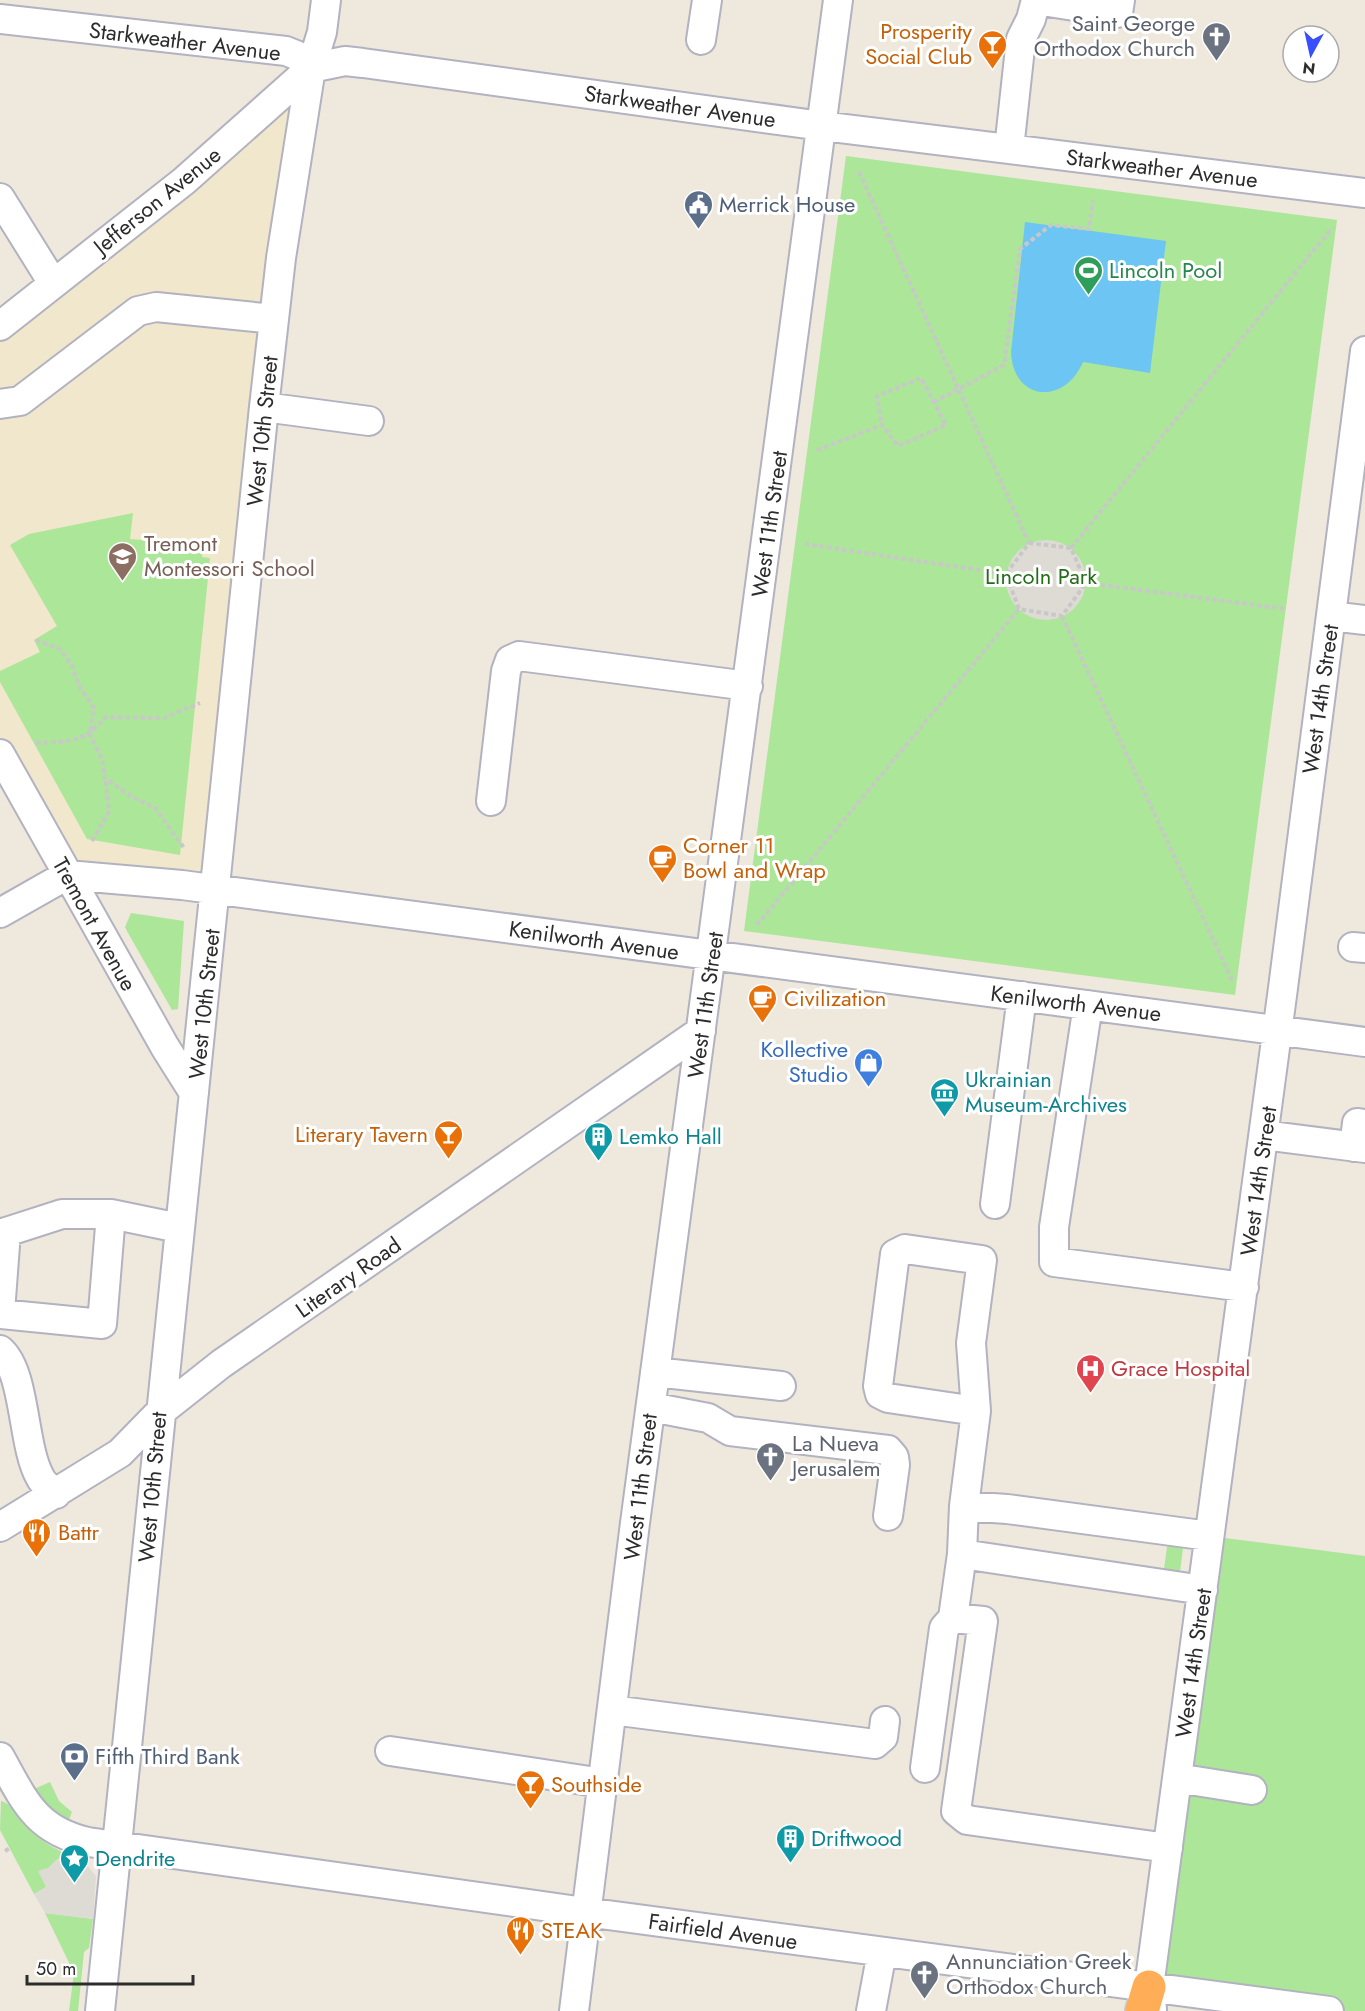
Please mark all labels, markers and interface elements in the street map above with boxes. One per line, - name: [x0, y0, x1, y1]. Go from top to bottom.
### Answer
- place label: Saint George Orthodox Church: [1034, 7, 1195, 64]
- street label: Starkweather Avenue: [87, 13, 283, 69]
- place label: Prosperity Social Club: [865, 15, 972, 72]
- church icon: Saint George Orthodox Church: [1200, 20, 1232, 62]
- north arrow: [1281, 24, 1341, 84]
- bar icon: Prosperity Social Club: [977, 28, 1009, 70]
- text: N: [1301, 56, 1317, 81]
- street label: Starkweather Avenue: [582, 77, 778, 135]
- street label: Jefferson Avenue: [84, 139, 228, 263]
- street label: Starkweather Avenue: [1064, 140, 1260, 196]
- public building icon: Merrick House: [682, 188, 714, 230]
- place label: Merrick House: [719, 188, 855, 220]
- sports icon: Lincoln Pool: [1072, 254, 1104, 296]
- place label: Lincoln Pool: [1109, 254, 1222, 286]
- street label: West 10th Street: [238, 353, 286, 508]
- street label: West 11th Street: [743, 448, 795, 599]
- place label: Tremont Montessori School: [144, 527, 315, 584]
- school or university icon: Tremont Montessori School: [107, 540, 139, 582]
- park label: Lincoln Park: [985, 560, 1097, 592]
- street label: West 14th Street: [1294, 621, 1346, 776]
- place label: Corner 11 Bowl and Wrap: [683, 829, 826, 886]
- cafe icon: Corner 11 Bowl and Wrap: [646, 842, 678, 884]
- street label: Tremont Avenue: [45, 851, 145, 997]
- street label: Kenilworth Avenue: [507, 912, 681, 968]
- street label: West 10th Street: [180, 926, 228, 1081]
- street label: West 11th Street: [679, 929, 731, 1080]
- street label: Kenilworth Avenue: [989, 977, 1163, 1029]
- cafe icon: Civilization: [747, 982, 779, 1024]
- place label: Civilization: [784, 982, 886, 1014]
- place label: Kollective Studio: [761, 1033, 848, 1090]
- shop icon: Kollective Studio: [853, 1046, 885, 1088]
- place label: Ukrainian Museum-Archives: [965, 1063, 1127, 1120]
- museum icon: Ukrainian Museum-Archives: [928, 1076, 960, 1118]
- street label: West 14th Street: [1232, 1103, 1284, 1258]
- place label: Literary Tavern: [295, 1118, 428, 1150]
- bar icon: Literary Tavern: [433, 1118, 465, 1160]
- building icon: Lemko Hall: [582, 1120, 614, 1162]
- place label: Lemko Hall: [619, 1120, 722, 1152]
- street label: Literary Road: [289, 1229, 407, 1325]
- hospital icon: Grace Hospital: [1074, 1352, 1106, 1394]
- place label: Grace Hospital: [1111, 1352, 1250, 1384]
- street label: West 10th Street: [129, 1410, 175, 1564]
- street label: West 11th Street: [615, 1411, 665, 1562]
- place label: La Nueva Jerusalem: [789, 1427, 881, 1484]
- church icon: La Nueva Jerusalem: [755, 1440, 787, 1482]
- restaurant icon: Battr: [21, 1516, 53, 1558]
- place label: Battr: [58, 1516, 99, 1548]
- street label: West 14th Street: [1167, 1585, 1219, 1740]
- bank icon: Fifth Third Bank: [58, 1740, 90, 1782]
- place label: Fifth Third Bank: [95, 1740, 240, 1772]
- bar icon: Southside: [514, 1768, 546, 1810]
- place label: Southside: [551, 1768, 642, 1800]
- building icon: Driftwood: [774, 1822, 806, 1864]
- place label: Driftwood: [811, 1822, 902, 1854]
- place icon: Dendrite: [58, 1842, 90, 1884]
- place label: Dendrite: [95, 1842, 175, 1874]
- street label: Fairfield Avenue: [646, 1905, 800, 1957]
- restaurant icon: STEAK: [504, 1914, 536, 1956]
- place label: STEAK: [541, 1914, 603, 1946]
- place label: Annunciation Greek Orthodox Church: [946, 1945, 1132, 2002]
- scale bar: [27, 1948, 194, 1986]
- text: 50 m: [36, 1956, 76, 1982]
- church icon: Annunciation Greek Orthodox Church: [909, 1958, 941, 2000]

